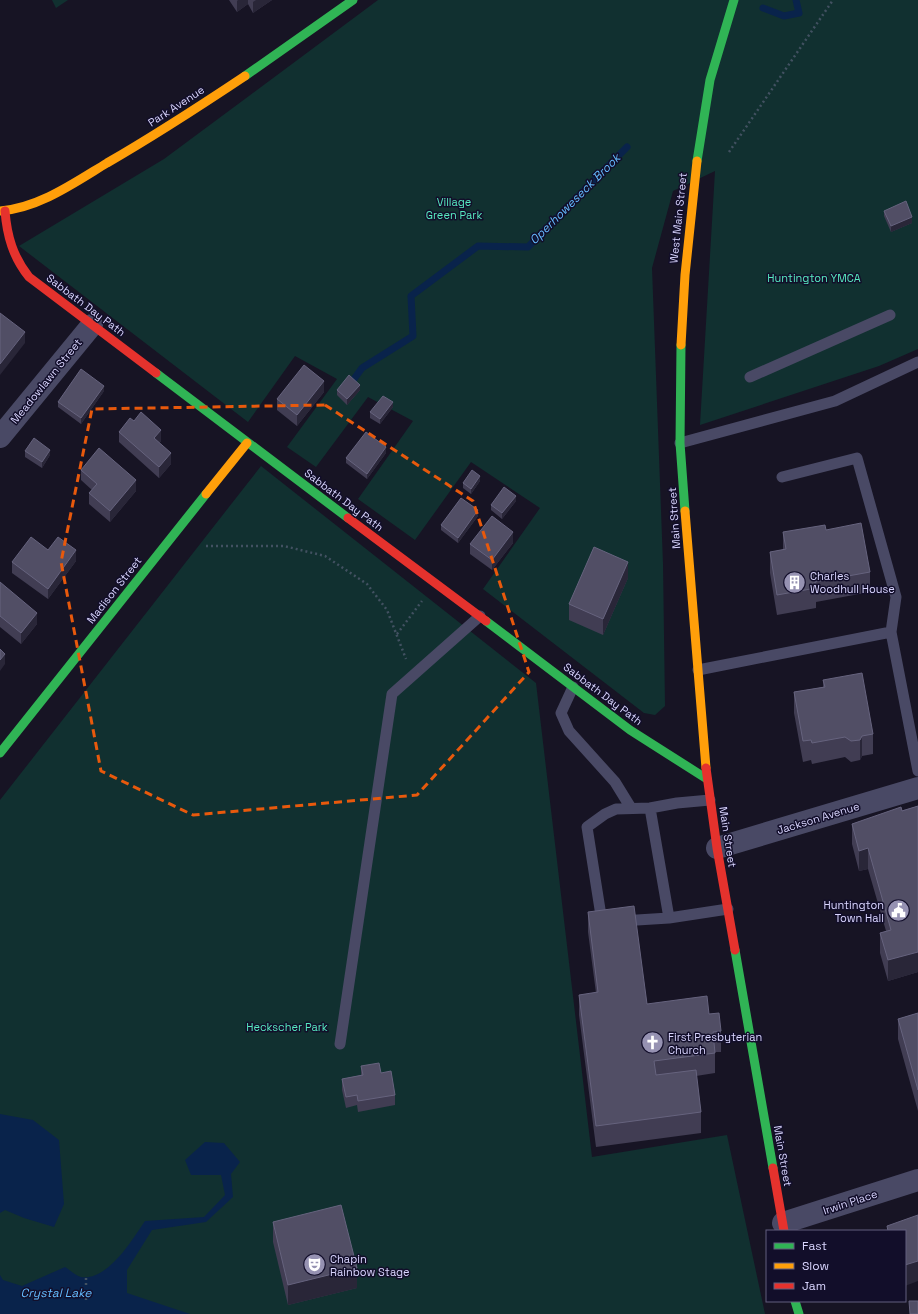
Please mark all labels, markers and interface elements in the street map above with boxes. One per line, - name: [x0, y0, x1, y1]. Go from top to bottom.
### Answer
- street label: Park Avenue: [145, 83, 207, 129]
- water label: Operhoweseck Brook: [526, 149, 625, 248]
- street label: West Main Street: [666, 172, 690, 264]
- park label: Village Green Park: [426, 195, 482, 222]
- street label: Sabbath Day Path: [44, 271, 128, 339]
- park label: Huntington YMCA: [767, 271, 861, 285]
- street label: Meadowlawn Street: [7, 336, 85, 426]
- street label: Sabbath Day Path: [302, 466, 386, 534]
- street label: Main Street: [665, 487, 683, 549]
- street label: Madison Street: [83, 554, 145, 626]
- building icon: Charles Woodhull House: [782, 569, 808, 595]
- place label: Charles Woodhull House: [810, 569, 895, 596]
- street label: Sabbath Day Path: [561, 660, 645, 728]
- street label: Jackson Avenue: [775, 799, 861, 837]
- street label: Main Street: [716, 805, 740, 869]
- place label: Huntington Town Hall: [824, 898, 884, 925]
- public building icon: Huntington Town Hall: [886, 898, 912, 924]
- park label: Heckscher Park: [246, 1020, 328, 1034]
- church icon: First Presbyterian Church: [639, 1030, 665, 1056]
- place label: First Presbyterian Church: [668, 1030, 762, 1057]
- street label: Main Street: [771, 1124, 795, 1188]
- street label: Irwin Place: [821, 1187, 879, 1217]
- legend: [766, 1230, 906, 1302]
- text: Fast: [802, 1238, 827, 1254]
- theatre icon: Chapin Rainbow Stage: [302, 1252, 328, 1278]
- place label: Chapin Rainbow Stage: [330, 1252, 410, 1279]
- text: Slow: [802, 1258, 829, 1274]
- text: Jam: [802, 1278, 826, 1294]
- water label: Crystal Lake: [21, 1285, 92, 1301]

